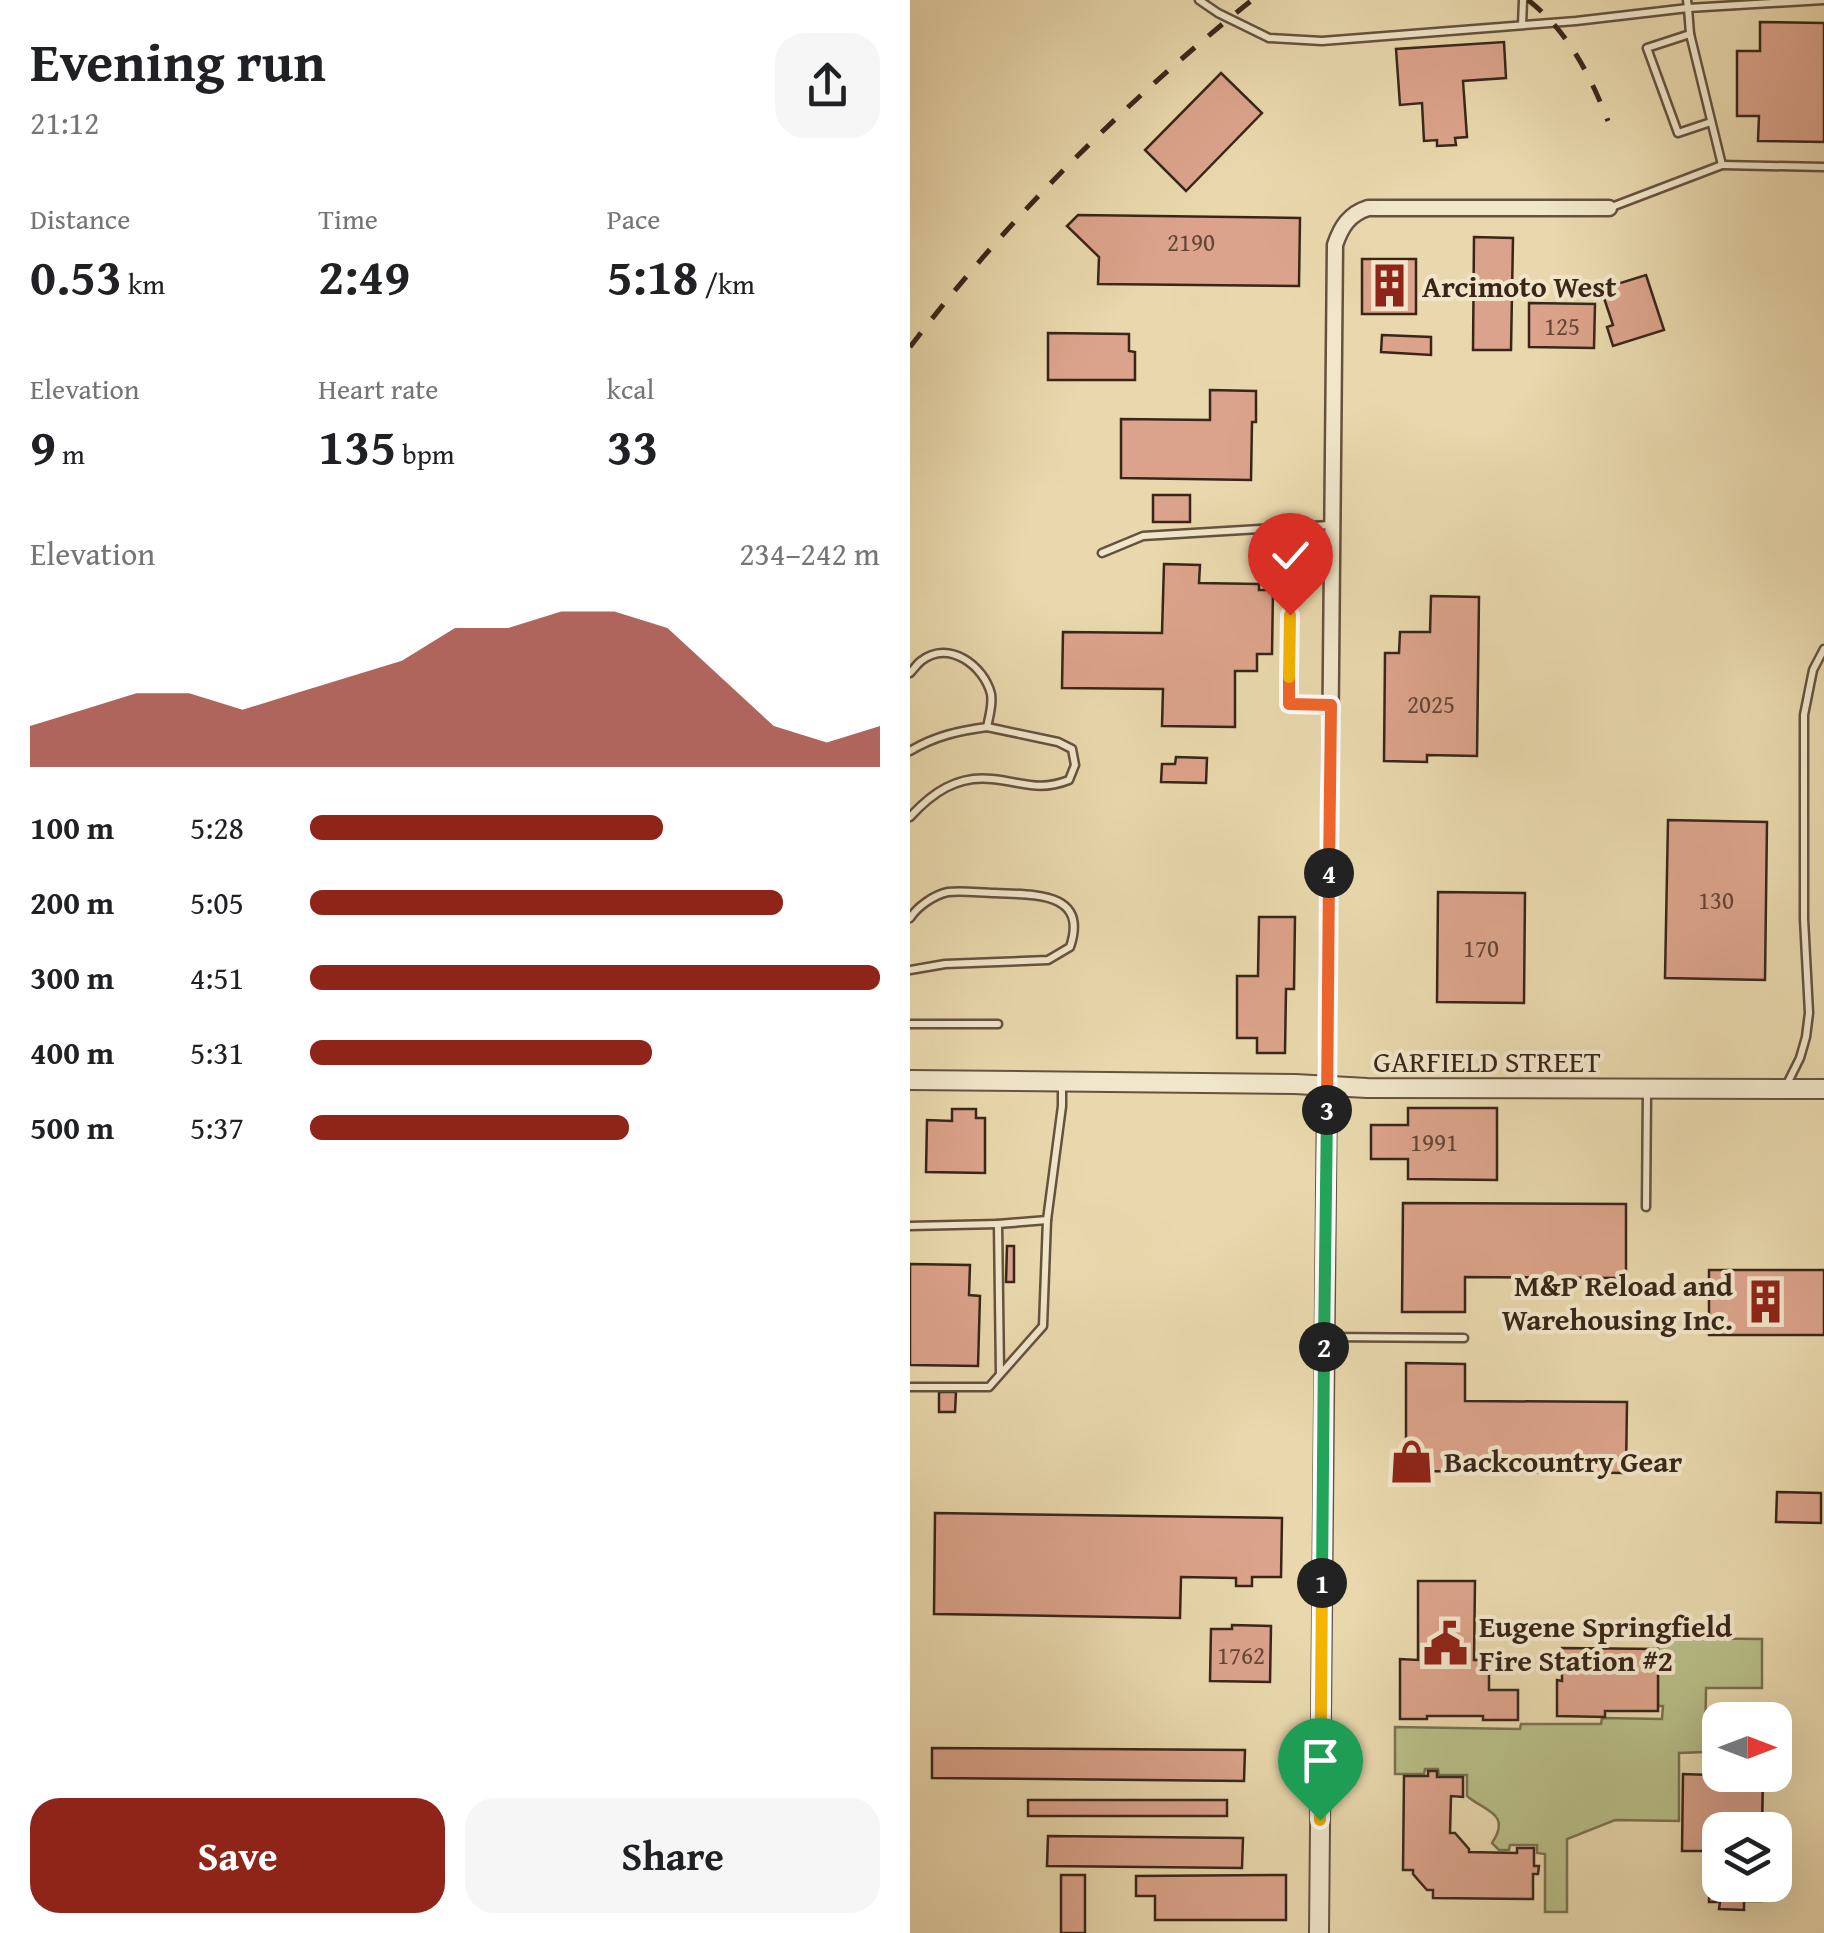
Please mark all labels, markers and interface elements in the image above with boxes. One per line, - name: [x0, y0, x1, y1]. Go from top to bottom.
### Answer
- text: Evening run: [30, 21, 326, 101]
- button: share: [775, 33, 880, 138]
- text: 21:12: [30, 99, 99, 146]
- text: Distance: [30, 198, 130, 239]
- text: Time: [318, 198, 378, 239]
- text: Pace: [607, 198, 661, 239]
- house number: 2190: [1167, 224, 1215, 260]
- text: 0.53: [30, 239, 122, 312]
- text: 2:49: [318, 239, 410, 312]
- text: 5:18: [607, 239, 699, 312]
- building icon: Arcimoto West: [1365, 262, 1413, 310]
- text: km: [122, 263, 165, 304]
- text: /km: [699, 263, 755, 304]
- place label: Arcimoto West: [1422, 264, 1617, 308]
- house number: 125: [1544, 308, 1580, 344]
- text: Elevation: [30, 368, 140, 409]
- text: Heart rate: [318, 368, 438, 409]
- text: kcal: [607, 368, 654, 409]
- text: 9: [30, 409, 56, 482]
- text: 135: [318, 409, 396, 482]
- text: 33: [607, 409, 658, 482]
- text: m: [56, 433, 85, 474]
- text: bpm: [396, 433, 455, 474]
- pin: [1248, 513, 1333, 616]
- icon: check: [1263, 528, 1318, 583]
- text: Elevation: [30, 530, 155, 577]
- text: 234–242 m: [739, 530, 880, 577]
- house number: 2025: [1407, 686, 1455, 722]
- text: 100 m: [30, 804, 114, 851]
- text: 5:28: [190, 804, 244, 851]
- pin: 4: [1304, 848, 1354, 898]
- text: 4: [1322, 852, 1336, 893]
- text: 200 m: [30, 879, 114, 926]
- text: 5:05: [190, 879, 244, 926]
- house number: 130: [1698, 882, 1734, 918]
- house number: 170: [1463, 930, 1499, 966]
- text: 300 m: [30, 954, 114, 1001]
- text: 4:51: [190, 954, 244, 1001]
- text: 400 m: [30, 1029, 114, 1076]
- text: 5:31: [190, 1029, 244, 1076]
- street label: GARFIELD STREET: [1373, 1039, 1601, 1083]
- pin: 3: [1302, 1085, 1352, 1135]
- text: 3: [1320, 1089, 1334, 1130]
- text: 500 m: [30, 1104, 114, 1151]
- text: 5:37: [190, 1104, 244, 1151]
- house number: 1991: [1410, 1124, 1458, 1160]
- place label: M&P Reload and Warehousing Inc.: [1502, 1263, 1734, 1341]
- building icon: M&P Reload and Warehousing Inc.: [1742, 1278, 1790, 1326]
- pin: 2: [1299, 1322, 1349, 1372]
- text: 2: [1317, 1326, 1331, 1367]
- shop icon: Backcountry Gear: [1387, 1437, 1435, 1485]
- place label: Backcountry Gear: [1444, 1439, 1683, 1483]
- pin: 1: [1297, 1558, 1347, 1608]
- text: 1: [1315, 1562, 1329, 1603]
- place label: Eugene Springfield Fire Station #2: [1479, 1604, 1733, 1682]
- public building icon: Eugene Springfield Fire Station #2: [1422, 1619, 1470, 1667]
- house number: 1762: [1217, 1637, 1265, 1673]
- north arrow: [1702, 1702, 1792, 1792]
- map controls: [1702, 1702, 1792, 1902]
- pin: [1278, 1718, 1363, 1821]
- icon: arrive: [1293, 1733, 1348, 1788]
- button: Save: [30, 1798, 445, 1913]
- button: Share: [465, 1798, 880, 1913]
- button: layers: [1702, 1812, 1792, 1902]

